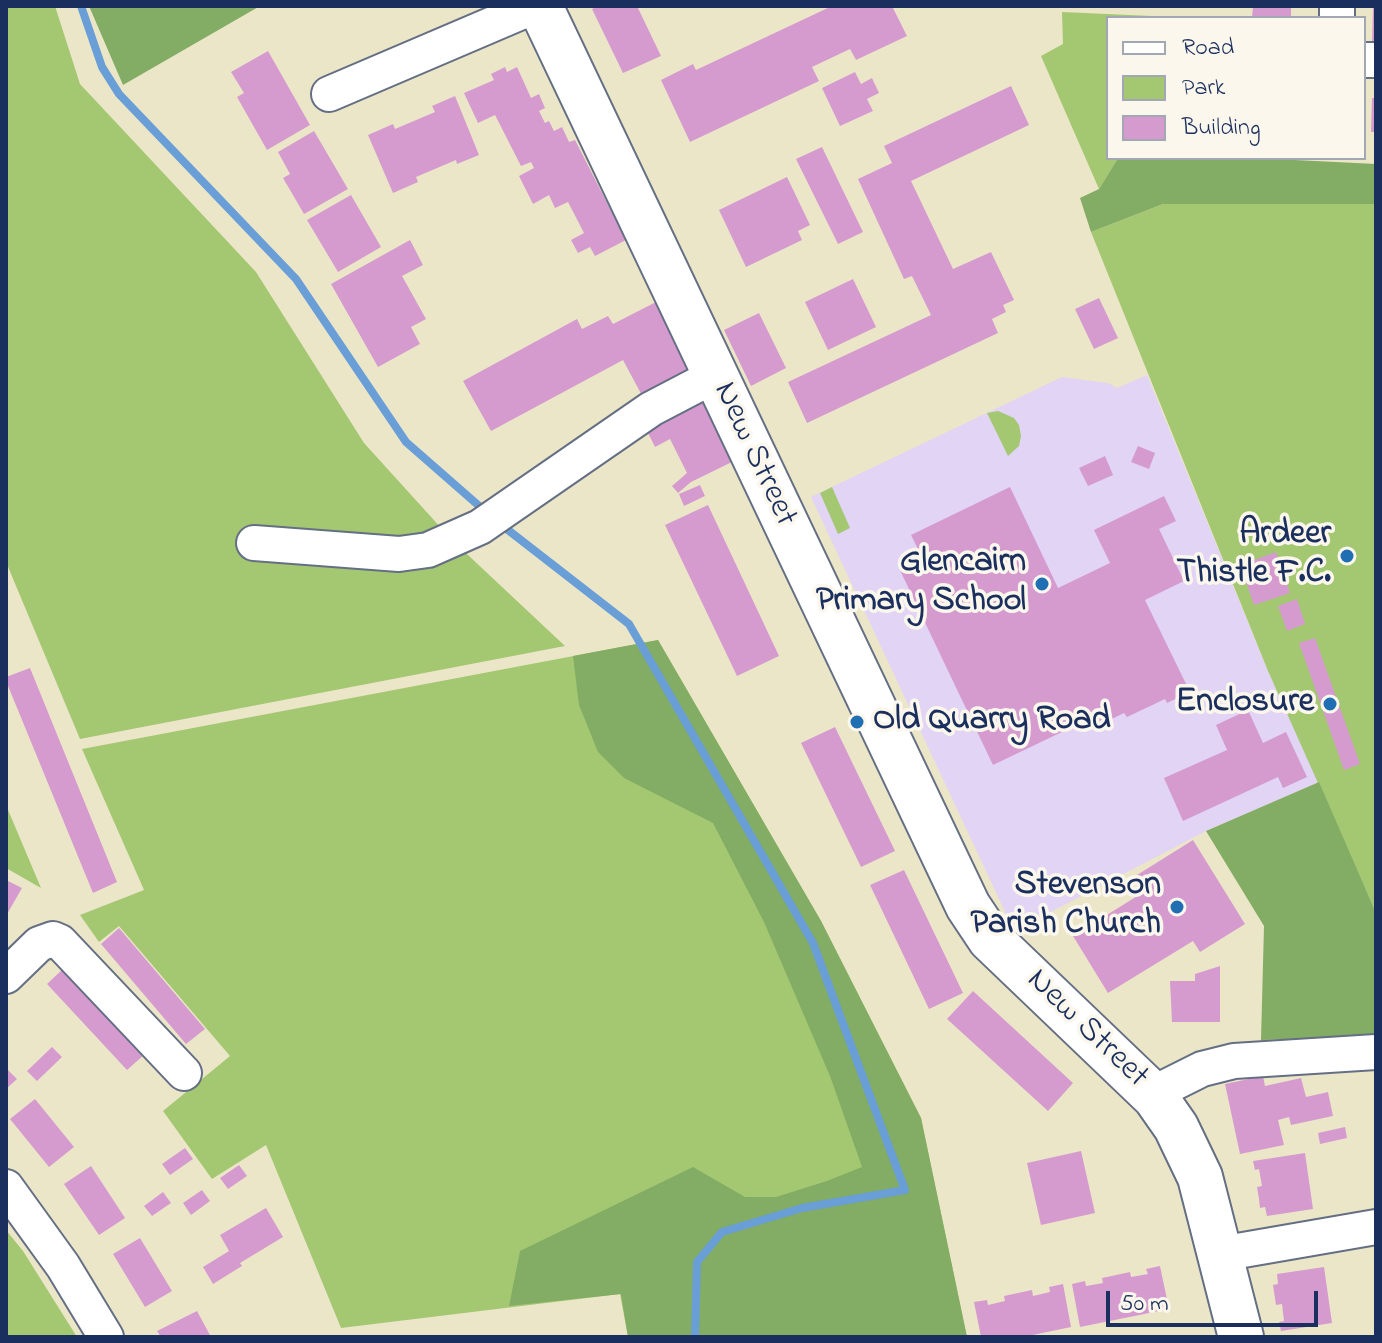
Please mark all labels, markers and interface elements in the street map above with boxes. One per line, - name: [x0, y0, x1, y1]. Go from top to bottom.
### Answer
- legend: [1106, 16, 1366, 160]
- text: Road: [1182, 31, 1234, 66]
- text: Park: [1182, 71, 1225, 106]
- text: Building: [1182, 111, 1261, 146]
- street label: New Street: [702, 376, 804, 534]
- place label: Ardeer Thistle F.C.: [1177, 516, 1331, 596]
- place label: Glencairn Primary School: [816, 544, 1026, 624]
- marker: Ardeer Thistle F.C.: [1338, 547, 1356, 565]
- marker: Glencairn Primary School: [1033, 575, 1051, 593]
- place label: Enclosure: [1176, 684, 1314, 724]
- marker: Enclosure: [1321, 695, 1339, 713]
- place label: Old Quarry Road: [873, 702, 1111, 742]
- marker: Old Quarry Road: [848, 713, 866, 731]
- place label: Stevenson Parish Church: [970, 867, 1161, 946]
- marker: Stevenson Parish Church: [1168, 898, 1186, 916]
- street label: New Street: [1016, 962, 1156, 1098]
- scale bar: [1110, 1275, 1322, 1325]
- text: 50 m: [1120, 1287, 1169, 1322]

